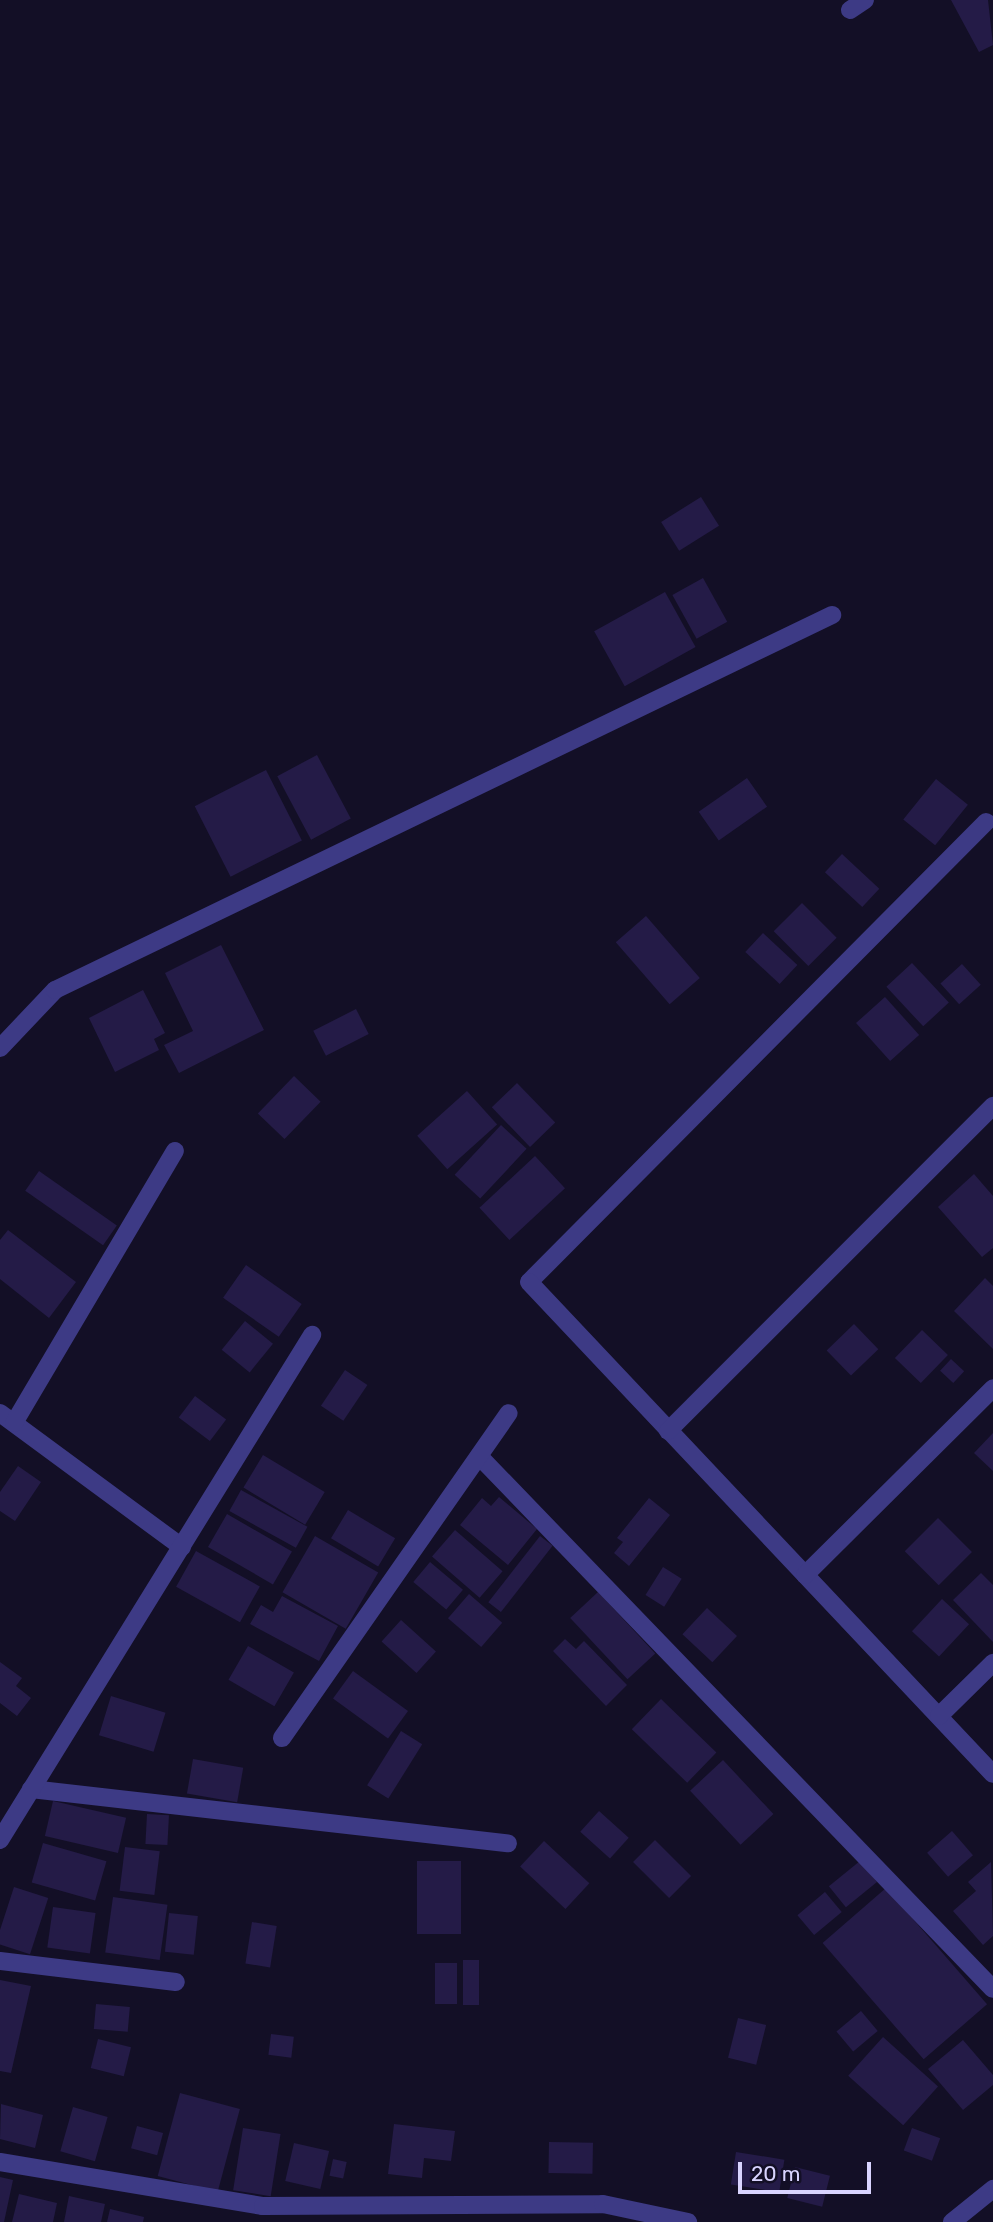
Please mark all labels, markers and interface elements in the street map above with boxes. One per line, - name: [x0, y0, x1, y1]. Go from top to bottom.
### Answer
- scale bar: [741, 2148, 874, 2192]
- text: 20 m: [751, 2161, 800, 2186]

